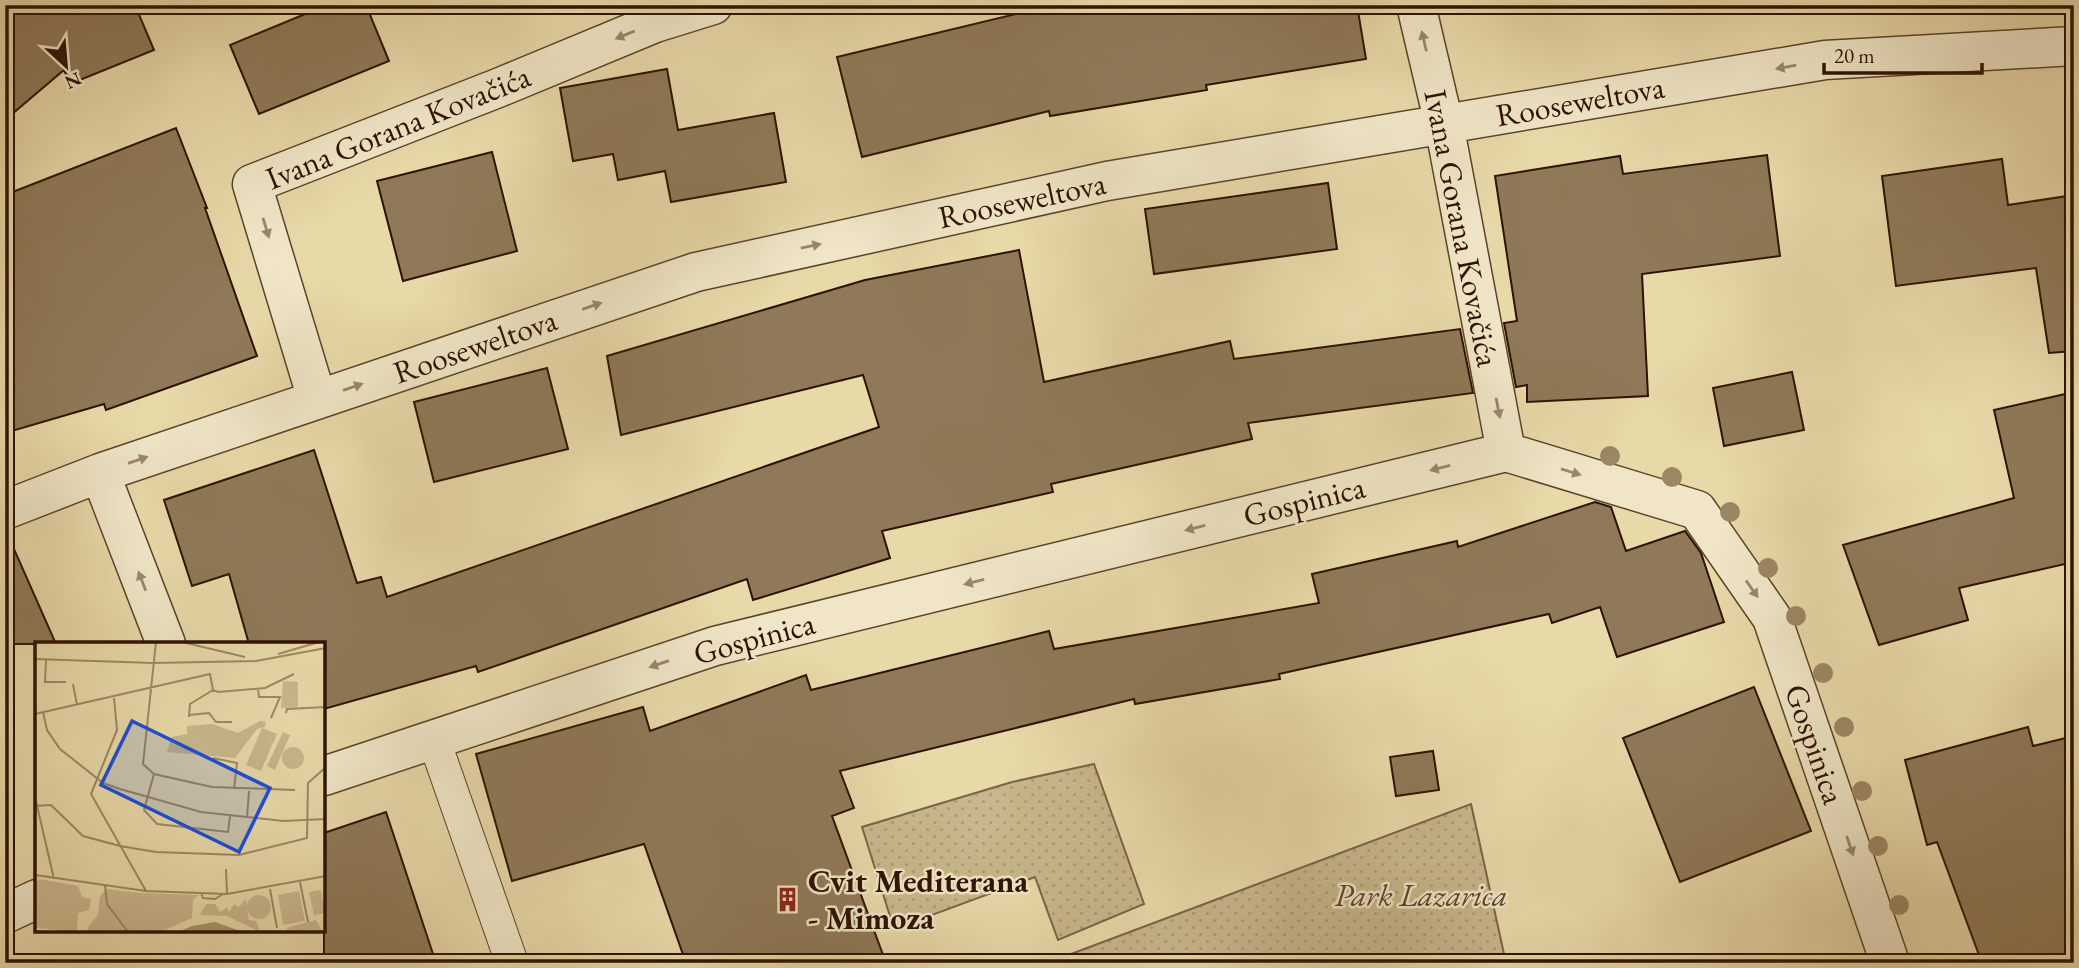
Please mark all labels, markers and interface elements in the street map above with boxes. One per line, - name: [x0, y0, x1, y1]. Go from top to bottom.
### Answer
- one-way arrow: [615, 30, 636, 41]
- one-way arrow: [1418, 30, 1429, 52]
- north arrow: [32, 32, 102, 102]
- scale bar: [1824, 32, 1981, 76]
- text: 20 m: [1834, 42, 1875, 69]
- street label: Ivana Gorana Kovačića: [260, 55, 537, 199]
- one-way arrow: [1775, 62, 1797, 73]
- street label: Rooseweltova: [1492, 65, 1668, 136]
- text: N: [60, 66, 86, 96]
- street label: Ivana Gorana Kovačića: [1415, 86, 1510, 370]
- street label: Rooseweltova: [934, 162, 1110, 238]
- one-way arrow: [261, 218, 271, 239]
- one-way arrow: [800, 241, 822, 252]
- street label: Rooseweltova: [388, 298, 563, 394]
- one-way arrow: [582, 301, 603, 311]
- one-way arrow: [343, 381, 364, 392]
- one-way arrow: [1492, 397, 1503, 419]
- one-way arrow: [127, 454, 148, 465]
- one-way arrow: [1428, 463, 1450, 474]
- street label: Gospinica: [1239, 466, 1369, 536]
- one-way arrow: [1561, 467, 1582, 478]
- one-way arrow: [1184, 523, 1206, 534]
- one-way arrow: [136, 570, 147, 591]
- one-way arrow: [963, 577, 985, 588]
- one-way arrow: [1745, 580, 1759, 598]
- street label: Gospinica: [689, 602, 820, 674]
- inset map: [35, 642, 326, 933]
- one-way arrow: [648, 660, 669, 670]
- street label: Gospinica: [1775, 679, 1855, 810]
- one-way arrow: [1845, 836, 1856, 857]
- place label: Cvit Mediterana - Mimoza: [808, 860, 1029, 939]
- park label: Park Lazarica: [1334, 874, 1508, 916]
- building icon: Cvit Mediterana - Mimoza: [774, 885, 802, 913]

